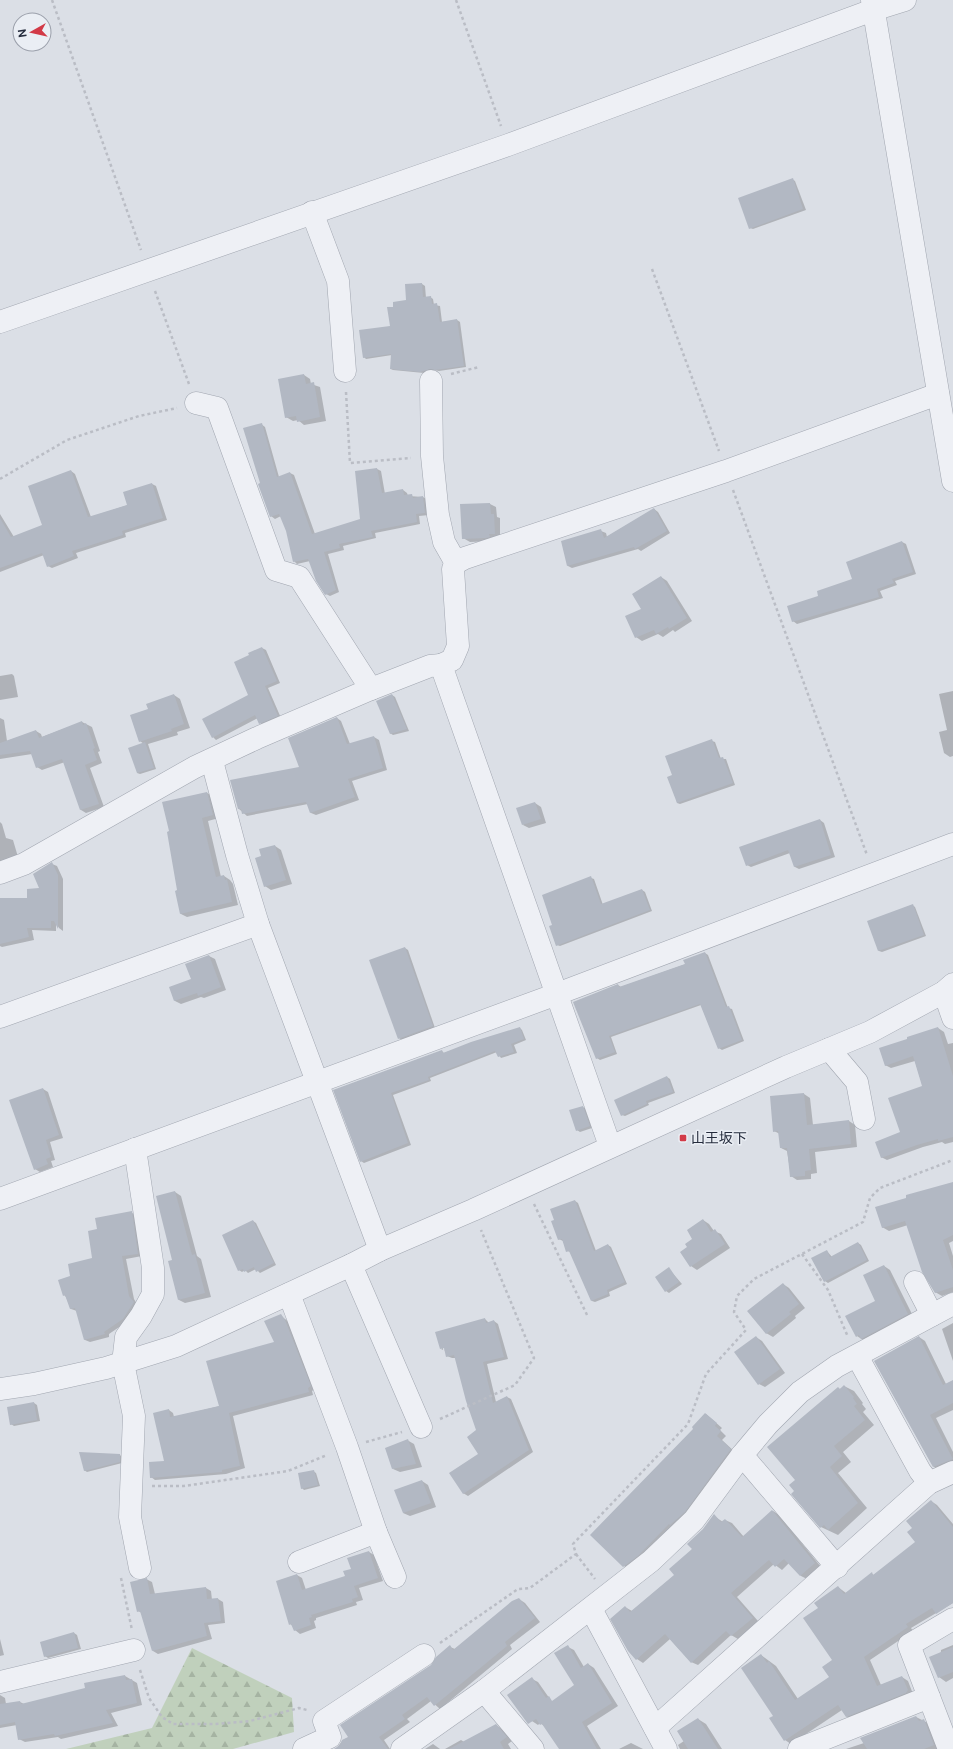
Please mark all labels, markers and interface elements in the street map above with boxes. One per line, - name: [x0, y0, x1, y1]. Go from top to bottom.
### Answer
- north arrow: [12, 12, 52, 52]
- text: N: [16, 28, 29, 38]
- place label: 山王坂下: [691, 1130, 747, 1146]
- marker: 山王坂下: [678, 1133, 688, 1143]

